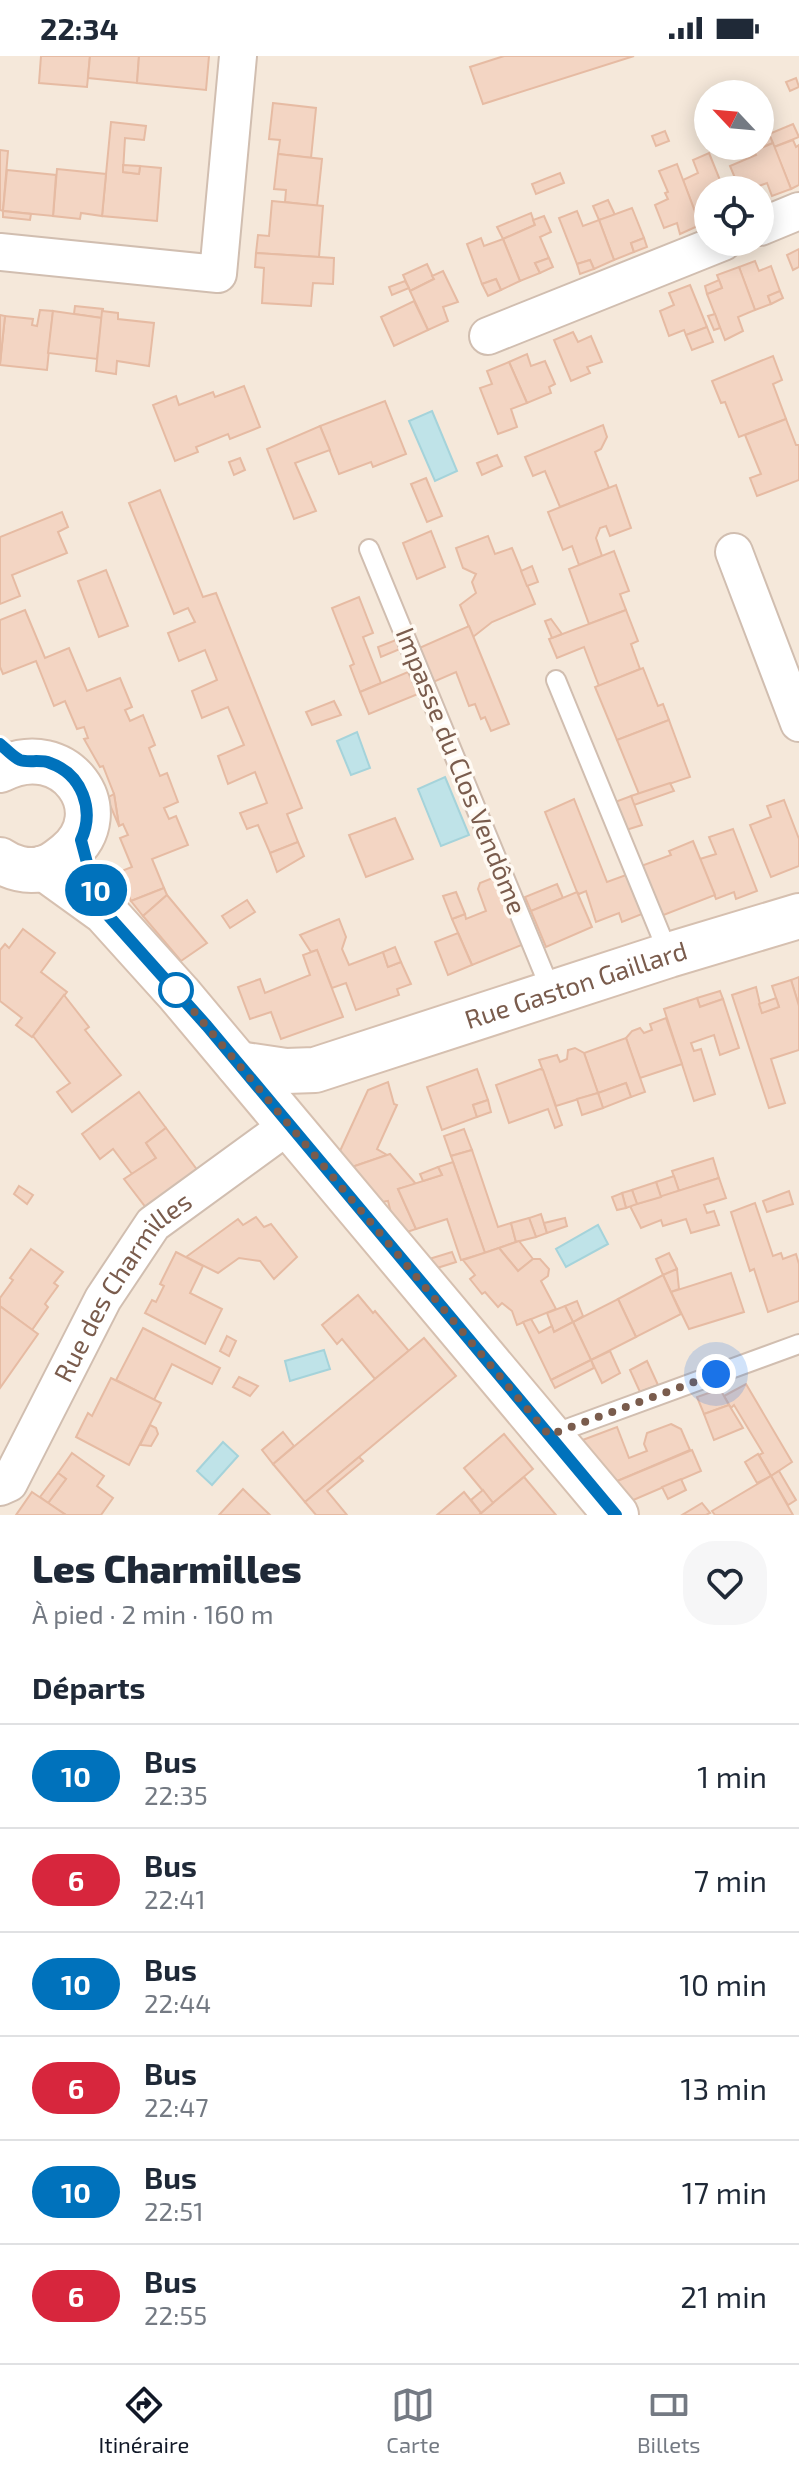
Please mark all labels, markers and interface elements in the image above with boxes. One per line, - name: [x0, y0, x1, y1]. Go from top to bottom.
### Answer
- text: 22:34: [40, 10, 119, 46]
- north arrow: [694, 80, 774, 160]
- map controls: [694, 80, 774, 256]
- button: locate: [694, 176, 774, 256]
- street label: Impasse du Clos Vendôme: [391, 622, 534, 918]
- line badge: 10: [60, 864, 132, 916]
- text: 10: [81, 873, 111, 907]
- street label: Rue Gaston Gaillard: [460, 933, 691, 1034]
- unlabelled marker: [159, 973, 193, 1007]
- street label: Rue des Charmilles: [46, 1184, 197, 1386]
- your location: [696, 1354, 736, 1394]
- button: heart: [683, 1541, 767, 1625]
- text: Les Charmilles: [32, 1545, 302, 1591]
- text: À pied · 2 min · 160 m: [32, 1598, 273, 1629]
- text: Départs: [32, 1669, 146, 1705]
- text: Bus: [144, 1743, 197, 1779]
- text: 1 min: [697, 1758, 767, 1794]
- text: 10: [61, 1759, 91, 1793]
- text: 22:35: [144, 1779, 208, 1810]
- text: Bus: [144, 1847, 197, 1883]
- text: 7 min: [694, 1862, 767, 1898]
- text: 6: [68, 1863, 84, 1897]
- text: 22:41: [144, 1883, 206, 1914]
- text: Bus: [144, 1951, 197, 1987]
- text: 10 min: [679, 1966, 767, 2002]
- text: 10: [61, 1967, 91, 2001]
- text: 22:44: [144, 1987, 211, 2018]
- text: Bus: [144, 2055, 197, 2091]
- text: 13 min: [681, 2070, 767, 2106]
- text: 6: [68, 2071, 84, 2105]
- text: 22:47: [144, 2091, 209, 2122]
- text: Bus: [144, 2159, 197, 2195]
- text: 17 min: [682, 2174, 767, 2210]
- text: 10: [61, 2175, 91, 2209]
- text: 22:51: [144, 2195, 204, 2226]
- text: Bus: [144, 2263, 197, 2299]
- text: 21 min: [680, 2278, 767, 2314]
- text: 6: [68, 2279, 84, 2313]
- text: 22:55: [144, 2299, 207, 2330]
- tab: Itinéraire: [98, 2383, 189, 2457]
- tab: Carte: [386, 2383, 440, 2457]
- tab: Billets: [637, 2383, 701, 2457]

